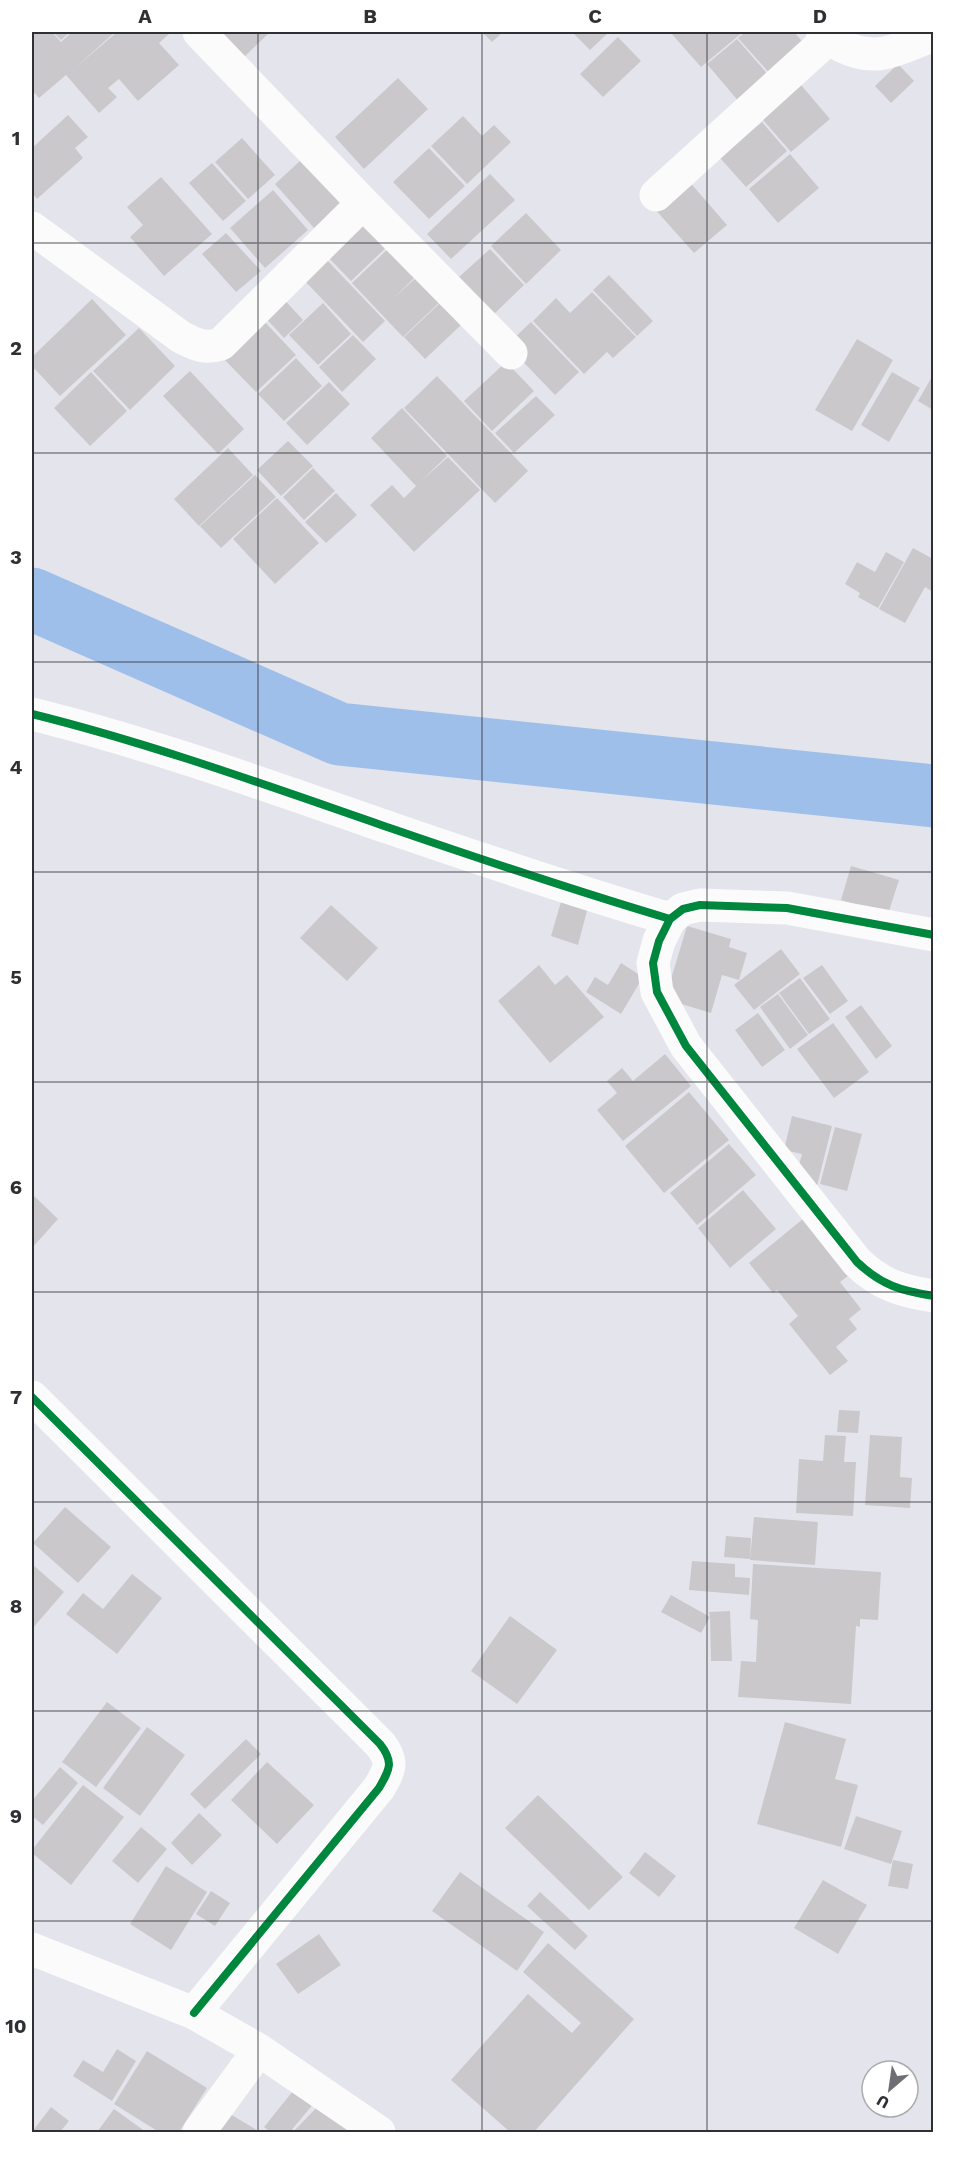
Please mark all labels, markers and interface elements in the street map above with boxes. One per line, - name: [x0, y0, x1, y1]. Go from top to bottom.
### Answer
- text: A: [138, 4, 152, 28]
- text: B: [363, 4, 377, 28]
- text: C: [588, 4, 602, 28]
- text: D: [813, 4, 827, 28]
- text: 1: [12, 126, 20, 150]
- text: 2: [10, 336, 22, 360]
- text: 3: [10, 545, 22, 569]
- text: 4: [10, 755, 23, 779]
- text: 5: [10, 965, 22, 989]
- text: 6: [10, 1175, 22, 1199]
- text: 7: [10, 1385, 22, 1409]
- text: 8: [10, 1594, 22, 1618]
- text: 9: [10, 1804, 22, 1828]
- text: 10: [5, 2014, 27, 2038]
- north arrow: [860, 2059, 920, 2119]
- text: U: [873, 2091, 893, 2113]

